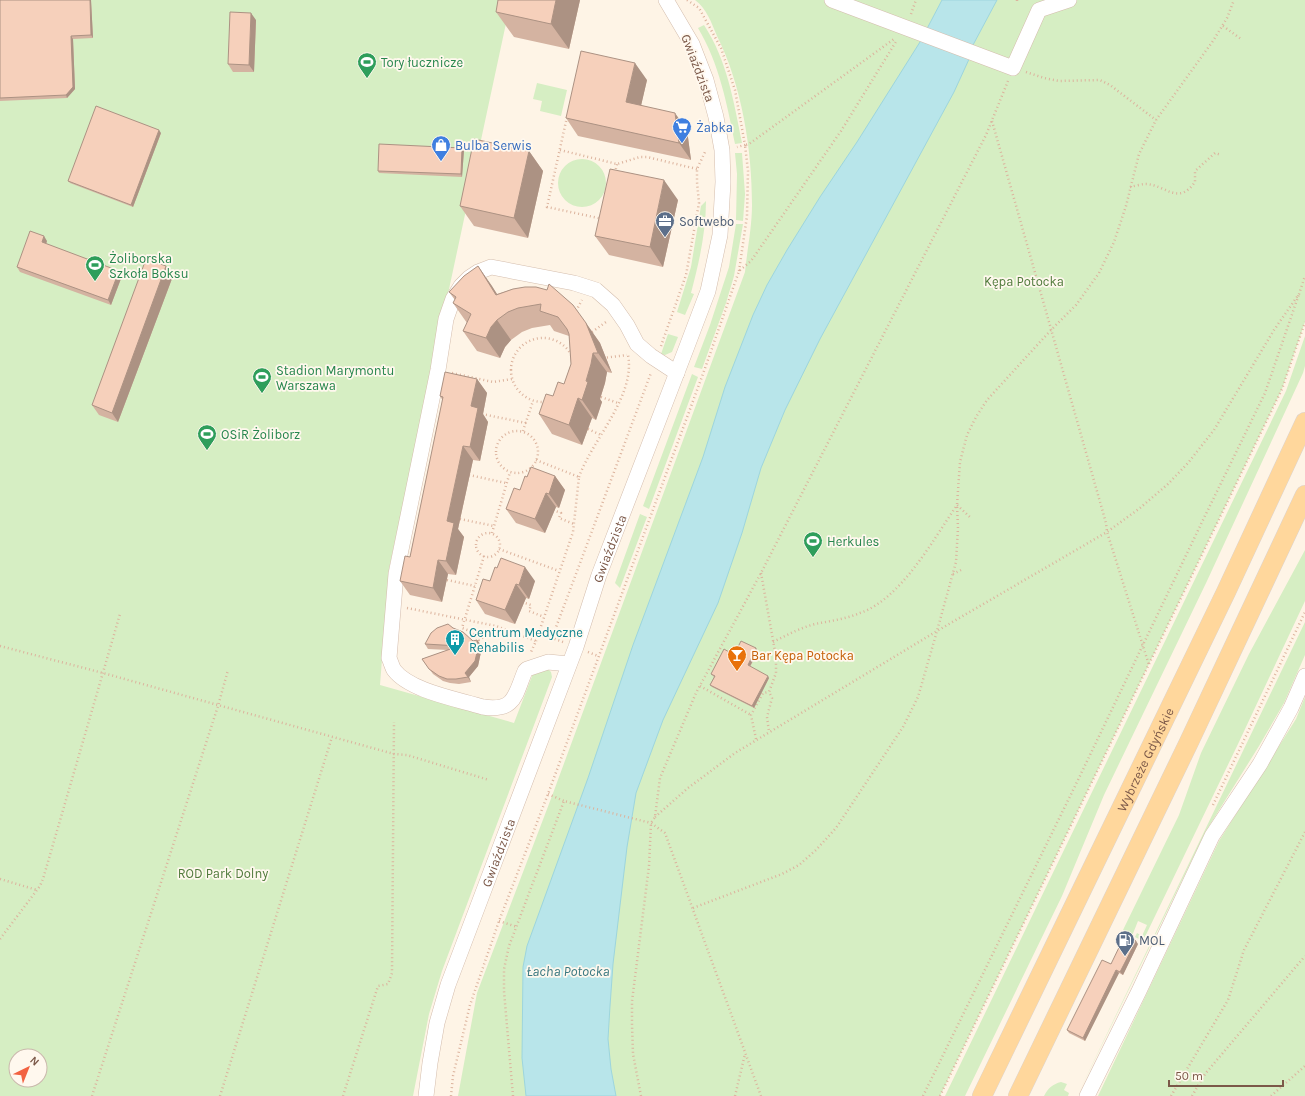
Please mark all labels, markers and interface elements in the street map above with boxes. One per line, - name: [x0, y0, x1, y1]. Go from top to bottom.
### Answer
- street label: Gwiaździsta: [678, 32, 718, 104]
- sports icon: Tory łucznicze: [356, 51, 378, 79]
- place label: Tory łucznicze: [381, 55, 463, 70]
- supermarket icon: Żabka: [671, 116, 693, 144]
- place label: Żabka: [696, 120, 733, 135]
- shop icon: Bulba Serwis: [430, 134, 452, 162]
- place label: Bulba Serwis: [455, 138, 532, 153]
- office icon: Softwebo: [654, 210, 676, 238]
- place label: Softwebo: [679, 214, 734, 229]
- place label: Żoliborska Szkoła Boksu: [109, 251, 189, 281]
- sports icon: Żoliborska Szkoła Boksu: [84, 254, 106, 282]
- park label: Kępa Potocka: [984, 274, 1064, 289]
- place label: Stadion Marymontu Warszawa: [276, 363, 394, 393]
- sports icon: Stadion Marymontu Warszawa: [251, 366, 273, 394]
- sports icon: OSiR Żoliborz: [196, 423, 218, 451]
- place label: OSiR Żoliborz: [221, 427, 300, 442]
- street label: Gwiaździsta: [590, 512, 629, 584]
- sports icon: Herkules: [802, 530, 824, 558]
- place label: Herkules: [827, 534, 880, 549]
- place label: Centrum Medyczne Rehabilis: [469, 625, 583, 655]
- building icon: Centrum Medyczne Rehabilis: [444, 628, 466, 656]
- bar icon: Bar Kępa Potocka: [726, 644, 748, 672]
- place label: Bar Kępa Potocka: [751, 648, 854, 663]
- street label: Wybrzeże Gdyńskie: [1113, 705, 1177, 814]
- street label: Gwiaździsta: [478, 816, 518, 889]
- park label: ROD Park Dolny: [178, 866, 268, 881]
- fuel station icon: MOL: [1114, 929, 1136, 957]
- place label: MOL: [1139, 933, 1164, 948]
- water label: Łacha Potocka: [526, 963, 610, 980]
- north arrow: [8, 1048, 48, 1088]
- text: N: [27, 1054, 42, 1068]
- scale bar: [1169, 1062, 1283, 1088]
- text: 50 m: [1175, 1069, 1203, 1083]

